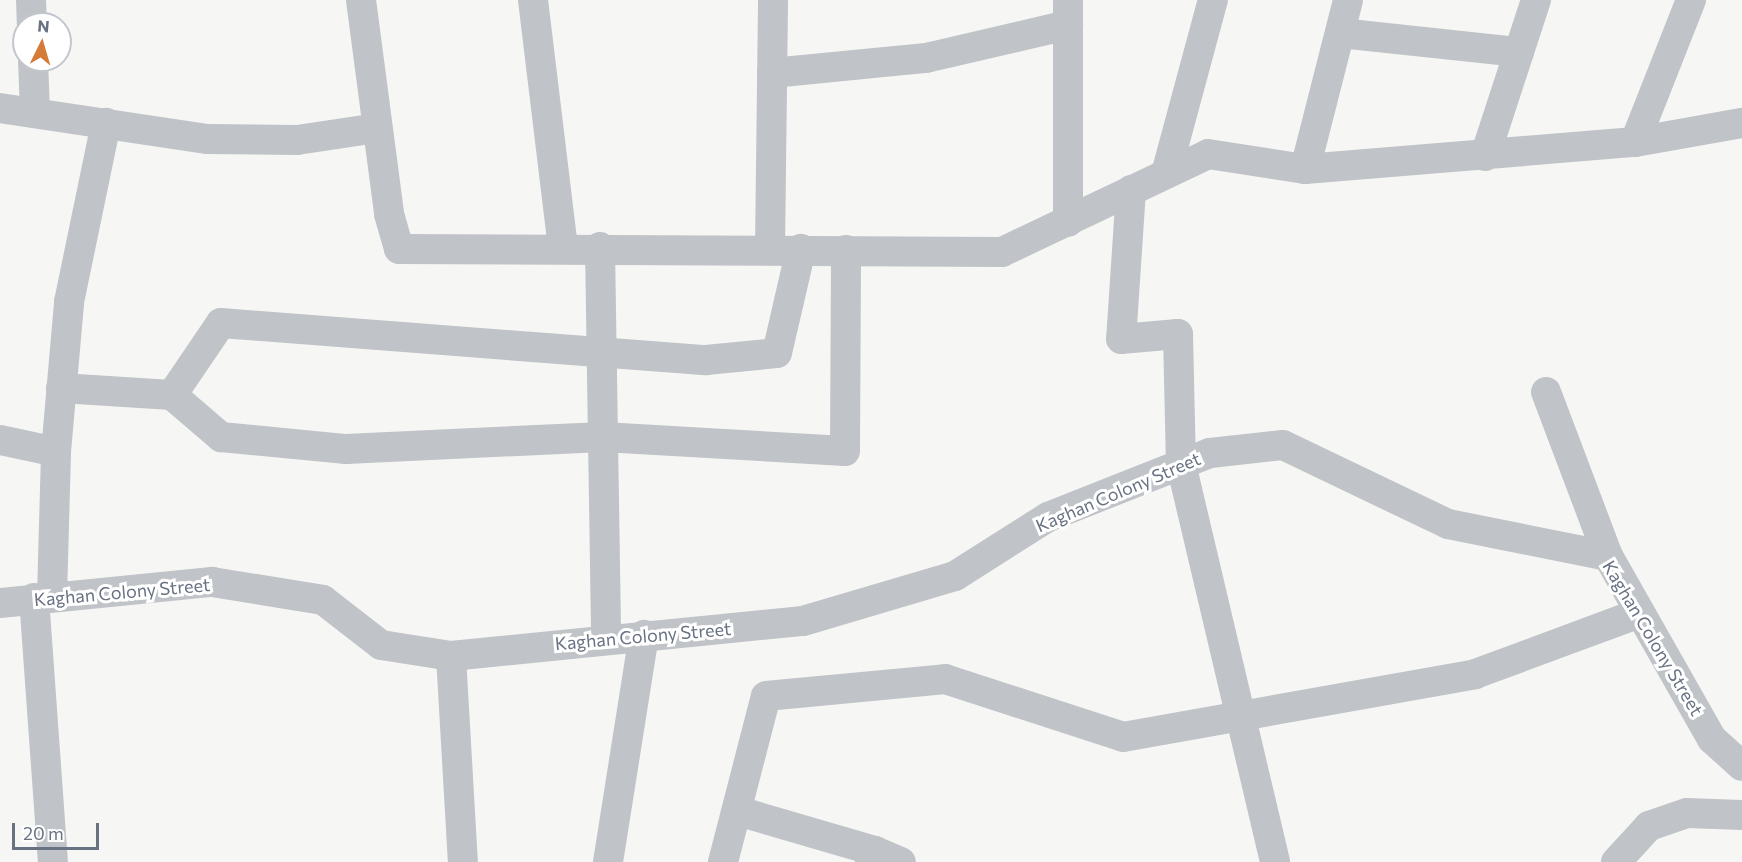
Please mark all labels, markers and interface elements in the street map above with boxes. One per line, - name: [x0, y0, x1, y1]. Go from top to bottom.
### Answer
- north arrow: [12, 12, 72, 72]
- text: N: [37, 16, 50, 36]
- street label: Kaghan Colony Street: [1032, 447, 1204, 537]
- street label: Kaghan Colony Street: [1598, 557, 1708, 719]
- street label: Kaghan Colony Street: [33, 574, 211, 610]
- street label: Kaghan Colony Street: [554, 618, 732, 654]
- scale bar: [15, 811, 102, 849]
- text: 20 m: [23, 822, 64, 844]

